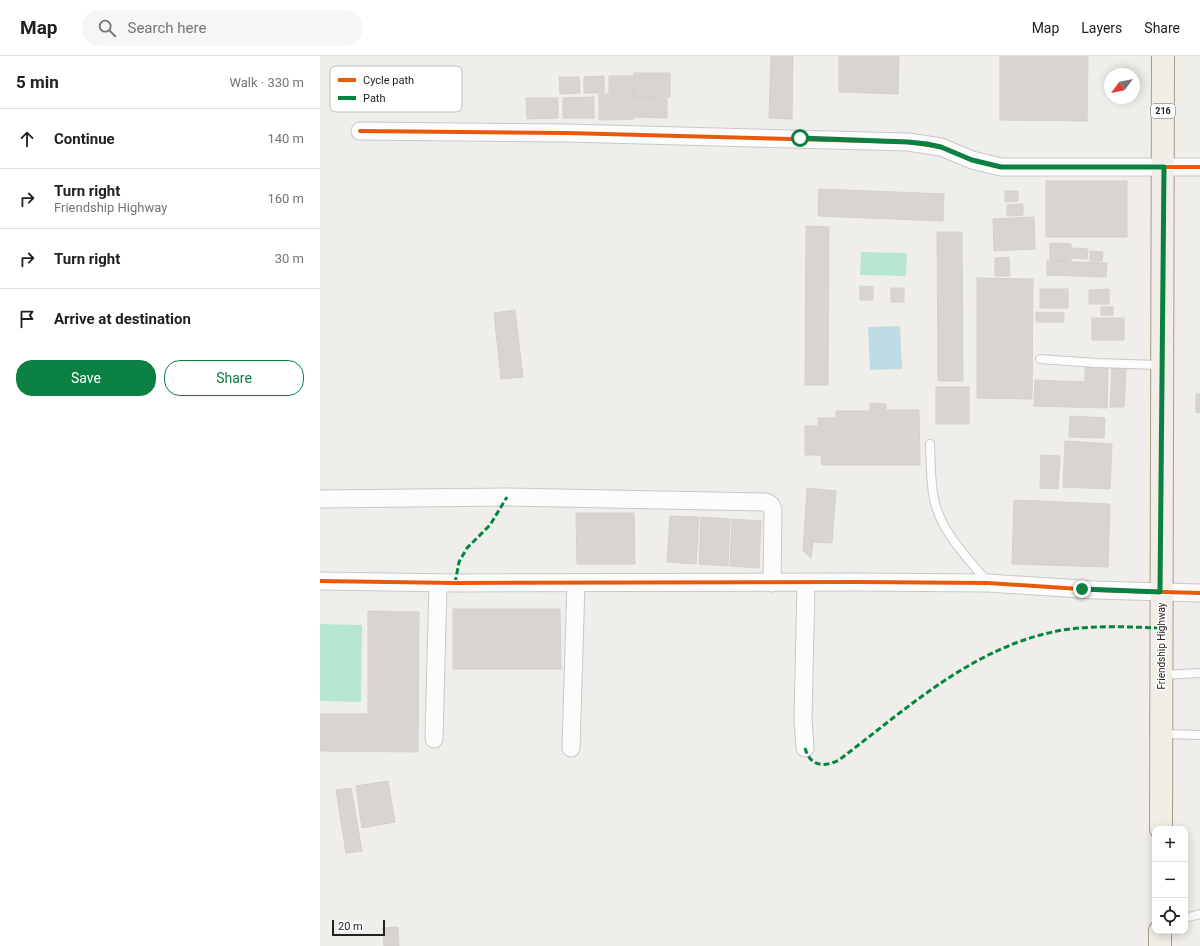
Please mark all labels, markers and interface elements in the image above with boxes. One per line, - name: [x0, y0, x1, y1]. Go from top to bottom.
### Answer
- search box: [82, 10, 362, 46]
- text: Map: [20, 16, 58, 39]
- icon: search: [96, 17, 118, 39]
- text: Search here: [128, 19, 206, 37]
- text: Map: [1032, 20, 1059, 36]
- text: Layers: [1081, 20, 1122, 36]
- text: Share: [1144, 20, 1180, 36]
- legend: [330, 66, 462, 112]
- north arrow: [1104, 68, 1140, 104]
- text: 5 min: [16, 72, 59, 92]
- text: Cycle path: [363, 74, 414, 87]
- text: Walk · 330 m: [229, 75, 304, 90]
- text: Path: [363, 92, 386, 105]
- road number: 216: [1151, 104, 1175, 118]
- icon: ahead: [16, 128, 38, 150]
- route start: [791, 129, 809, 147]
- text: Continue: [54, 130, 115, 148]
- text: 140 m: [267, 131, 304, 146]
- text: Turn right: [54, 182, 120, 200]
- icon: right: [16, 188, 38, 210]
- text: 160 m: [267, 191, 304, 206]
- text: Friendship Highway: [54, 200, 167, 215]
- icon: right: [16, 248, 38, 270]
- text: Turn right: [54, 250, 120, 268]
- text: 30 m: [275, 251, 304, 266]
- icon: arrive: [16, 308, 38, 330]
- text: Arrive at destination: [54, 310, 191, 328]
- button: Save: [16, 360, 156, 396]
- button: Share: [164, 360, 304, 396]
- route end: [1073, 580, 1091, 598]
- street label: Friendship Highway: [1156, 602, 1167, 690]
- map controls: [1152, 826, 1188, 934]
- button: +: [1152, 826, 1188, 862]
- button: −: [1152, 862, 1188, 898]
- button: locate: [1152, 898, 1188, 934]
- scale bar: [332, 918, 385, 937]
- text: 20 m: [338, 920, 363, 933]

